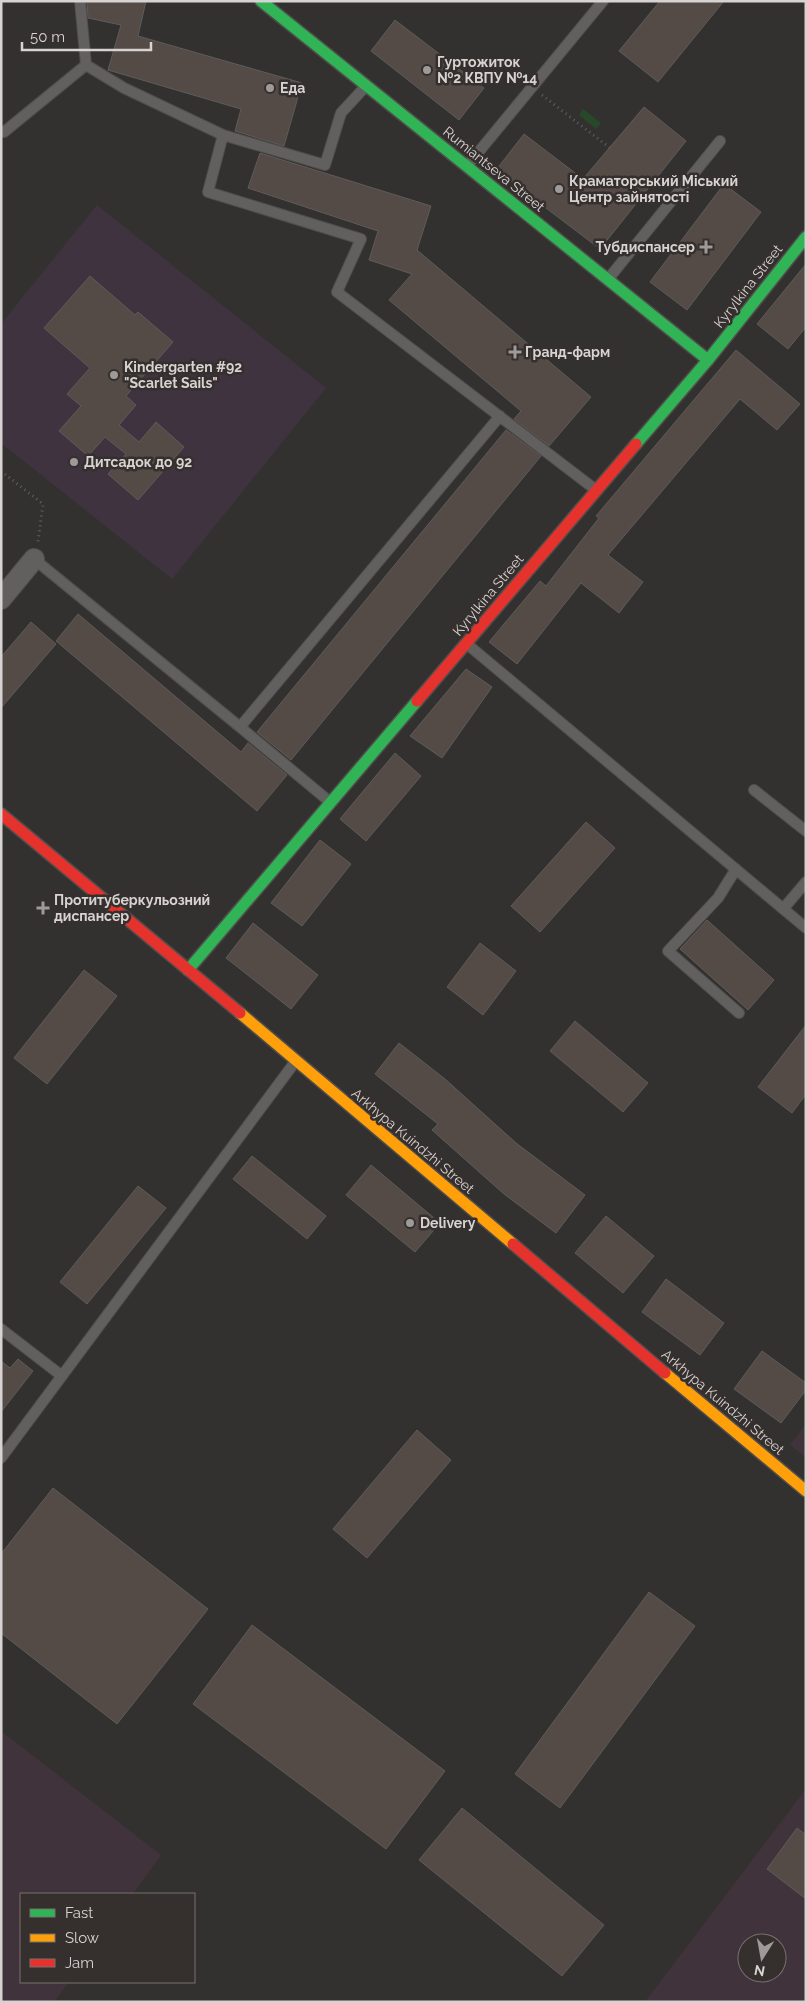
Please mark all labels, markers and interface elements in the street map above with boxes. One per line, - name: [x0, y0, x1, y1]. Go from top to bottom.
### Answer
- scale bar: [22, 20, 151, 52]
- text: 50 m: [30, 28, 65, 46]
- place label: Гуртожиток №2 КВПУ №14: [437, 54, 537, 86]
- marker: Гуртожиток №2 КВПУ №14: [421, 64, 433, 76]
- place label: Еда: [280, 80, 305, 96]
- marker: Еда: [264, 82, 276, 94]
- street label: Rumiantseva Street: [440, 123, 548, 215]
- place label: Краматорський Міський Центр зайнятості: [569, 173, 738, 205]
- marker: Краматорський Міський Центр зайнятості: [553, 183, 565, 195]
- place label: Тубдиспансер: [596, 239, 695, 255]
- marker: Тубдиспансер: [699, 240, 713, 254]
- street label: Kyrylkina Street: [711, 241, 786, 331]
- place label: Гранд-фарм: [525, 344, 610, 360]
- marker: Гранд-фарм: [509, 346, 521, 358]
- place label: Kindergarten #92 "Scarlet Sails": [124, 359, 242, 391]
- marker: Kindergarten #92 "Scarlet Sails": [108, 369, 120, 381]
- place label: Дитсадок до 92: [84, 454, 192, 470]
- marker: Дитсадок до 92: [68, 456, 80, 468]
- street label: Kyrylkina Street: [449, 551, 527, 639]
- place label: Протитуберкульозний диспансер: [54, 892, 210, 924]
- marker: Протитуберкульозний диспансер: [36, 901, 50, 915]
- street label: Arkhypa Kuindzhi Street: [349, 1085, 478, 1197]
- place label: Delivery: [420, 1215, 476, 1231]
- marker: Delivery: [404, 1217, 416, 1229]
- street label: Arkhypa Kuindzhi Street: [659, 1346, 788, 1458]
- legend: [20, 1893, 195, 1983]
- text: Fast: [65, 1904, 93, 1922]
- text: Slow: [65, 1929, 99, 1947]
- north arrow: [737, 1933, 787, 1983]
- text: Jam: [65, 1954, 94, 1972]
- text: N: [753, 1962, 766, 1980]

